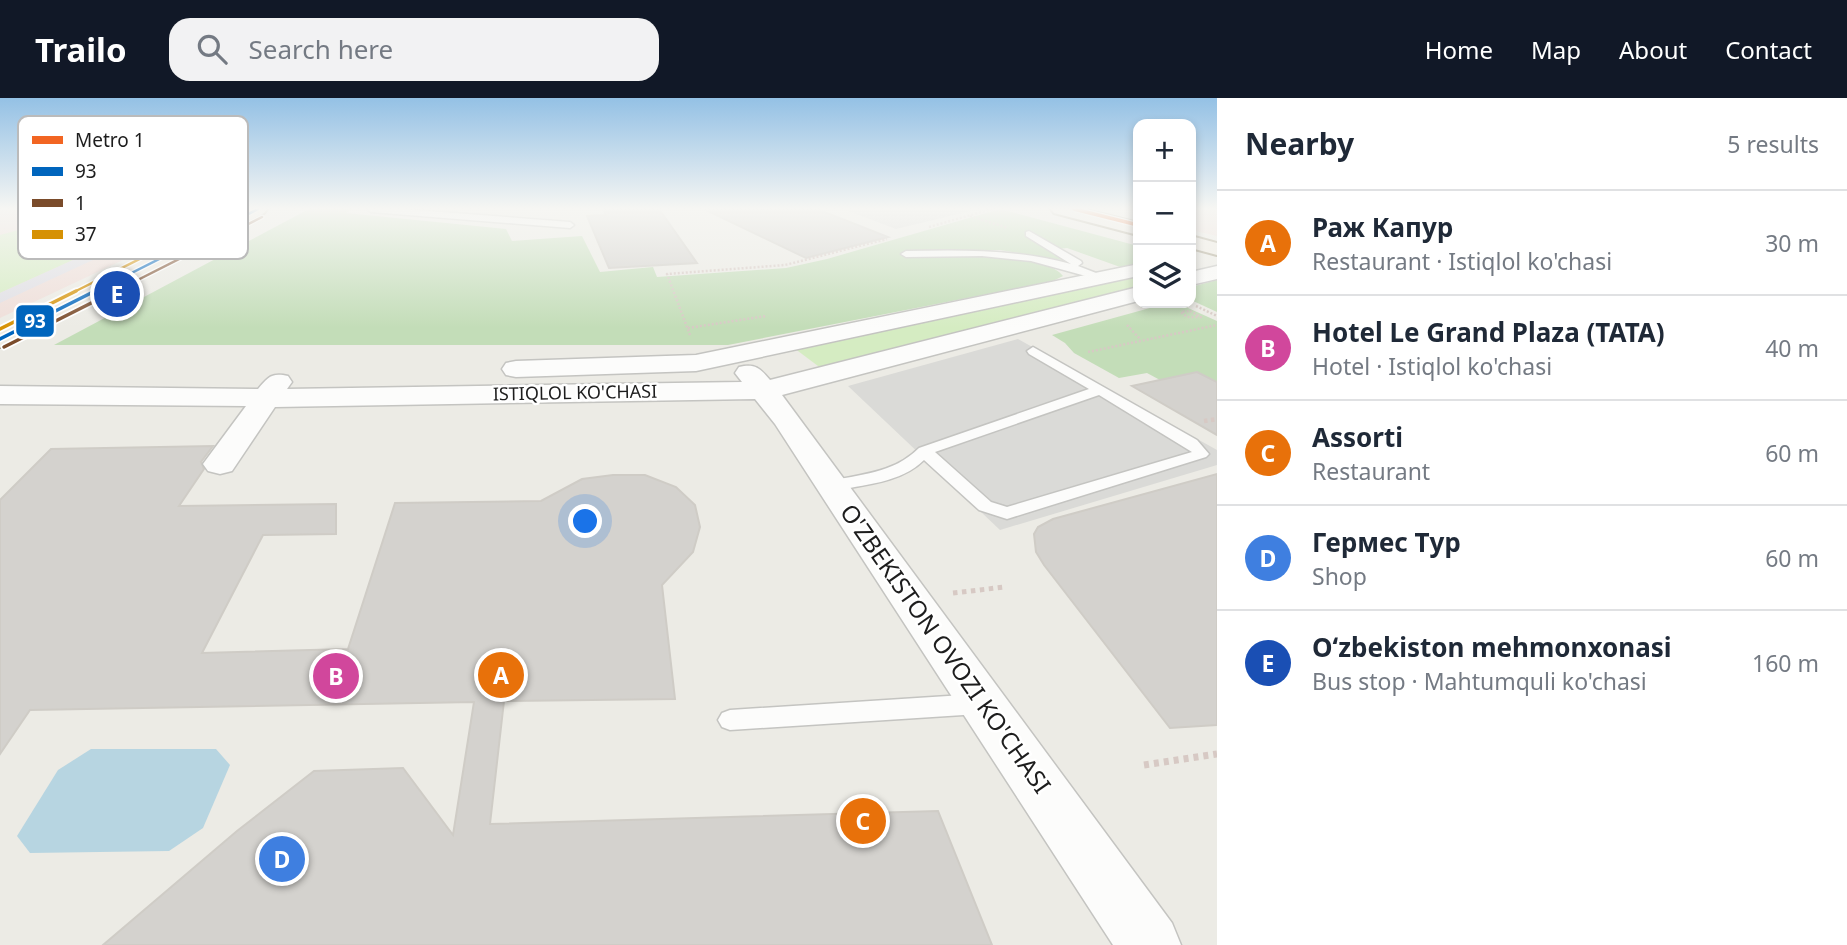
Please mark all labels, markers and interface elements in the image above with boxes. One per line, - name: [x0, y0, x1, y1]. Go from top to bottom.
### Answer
- search box: [169, 18, 659, 81]
- text: Trailo: [35, 27, 127, 72]
- icon: search: [193, 30, 231, 68]
- text: Search here: [249, 31, 393, 67]
- text: Home: [1425, 33, 1493, 66]
- text: Map: [1531, 33, 1581, 66]
- text: About: [1619, 33, 1687, 66]
- text: Contact: [1725, 33, 1812, 66]
- legend: [18, 116, 248, 259]
- map controls: [1133, 119, 1196, 308]
- button: +: [1133, 119, 1196, 182]
- text: Nearby: [1245, 123, 1354, 164]
- text: Metro 1: [75, 127, 145, 153]
- text: 5 results: [1727, 128, 1819, 160]
- text: 93: [75, 158, 97, 184]
- button: −: [1133, 182, 1196, 245]
- text: 1: [75, 190, 86, 216]
- text: Раж Капур: [1312, 209, 1453, 245]
- text: 37: [75, 221, 97, 247]
- text: A: [1260, 227, 1276, 259]
- text: 30 m: [1765, 227, 1819, 259]
- button: layers: [1133, 245, 1196, 308]
- text: Restaurant · Istiqlol ko'chasi: [1312, 245, 1612, 277]
- pin: E: [94, 268, 140, 320]
- line badge: 93: [15, 304, 55, 338]
- text: 93: [24, 308, 46, 334]
- text: Hotel Le Grand Plaza (TATA): [1312, 314, 1665, 350]
- text: B: [1260, 332, 1276, 364]
- text: 40 m: [1765, 332, 1819, 364]
- text: Hotel · Istiqlol ko'chasi: [1312, 350, 1552, 382]
- street label: ISTIQLOL KO'CHASI: [493, 379, 657, 405]
- text: Assorti: [1312, 419, 1403, 455]
- text: C: [1261, 437, 1275, 469]
- text: 60 m: [1765, 437, 1819, 469]
- text: Restaurant: [1312, 455, 1430, 487]
- street label: O'ZBEKISTON OVOZI KO'CHASI: [833, 497, 1059, 800]
- your location: [568, 504, 602, 538]
- text: Гермес Тур: [1312, 524, 1461, 560]
- text: D: [1260, 542, 1276, 574]
- text: 60 m: [1765, 542, 1819, 574]
- text: Shop: [1312, 560, 1367, 592]
- text: Oʻzbekiston mehmonxonasi: [1312, 629, 1672, 665]
- text: E: [1262, 647, 1274, 679]
- text: 160 m: [1752, 647, 1819, 679]
- pin: A: [478, 649, 524, 701]
- pin: B: [313, 650, 359, 702]
- text: Bus stop · Mahtumquli ko'chasi: [1312, 665, 1647, 697]
- pin: C: [840, 795, 886, 847]
- pin: D: [259, 833, 305, 885]

